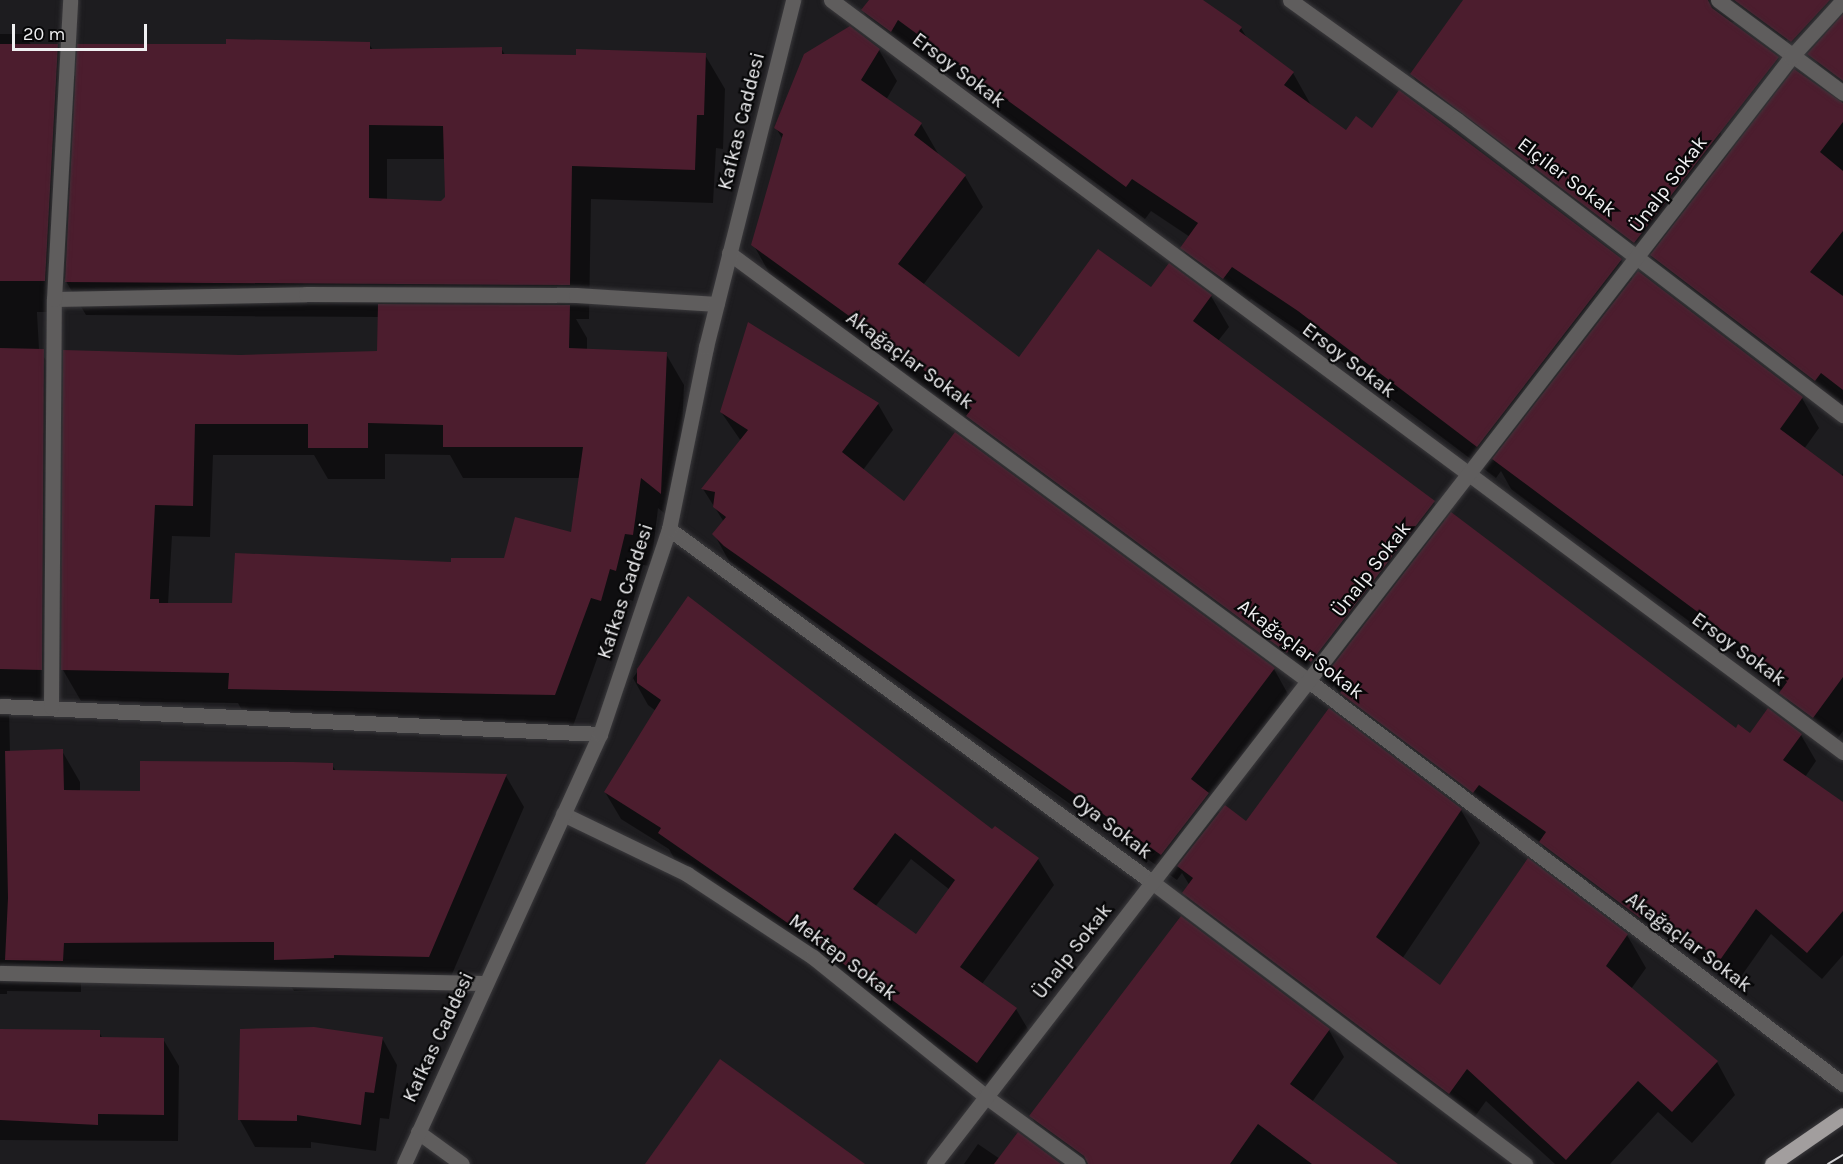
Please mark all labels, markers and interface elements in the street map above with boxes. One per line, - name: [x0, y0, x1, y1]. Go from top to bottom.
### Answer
- scale bar: [15, 12, 150, 50]
- text: 20 m: [23, 23, 65, 45]
- street label: Ersoy Sokak: [908, 27, 1010, 113]
- street label: Kafkas Caddesi: [712, 50, 770, 192]
- street label: Ünalp Sokak: [1624, 131, 1712, 237]
- street label: Elçiler Sokak: [1513, 132, 1621, 222]
- street label: Akağaçlar Sokak: [842, 306, 978, 414]
- street label: Ersoy Sokak: [1298, 317, 1400, 403]
- street label: Ünalp Sokak: [1326, 516, 1416, 622]
- street label: Kafkas Caddesi: [592, 520, 658, 662]
- street label: Akağaçlar Sokak: [1233, 594, 1369, 704]
- street label: Ersoy Sokak: [1687, 607, 1791, 691]
- street label: Oya Sokak: [1067, 788, 1157, 864]
- street label: Akağaçlar Sokak: [1621, 887, 1757, 997]
- street label: Ünalp Sokak: [1027, 898, 1117, 1004]
- street label: Mektep Sokak: [784, 909, 902, 1005]
- street label: Kafkas Caddesi: [397, 968, 479, 1106]

